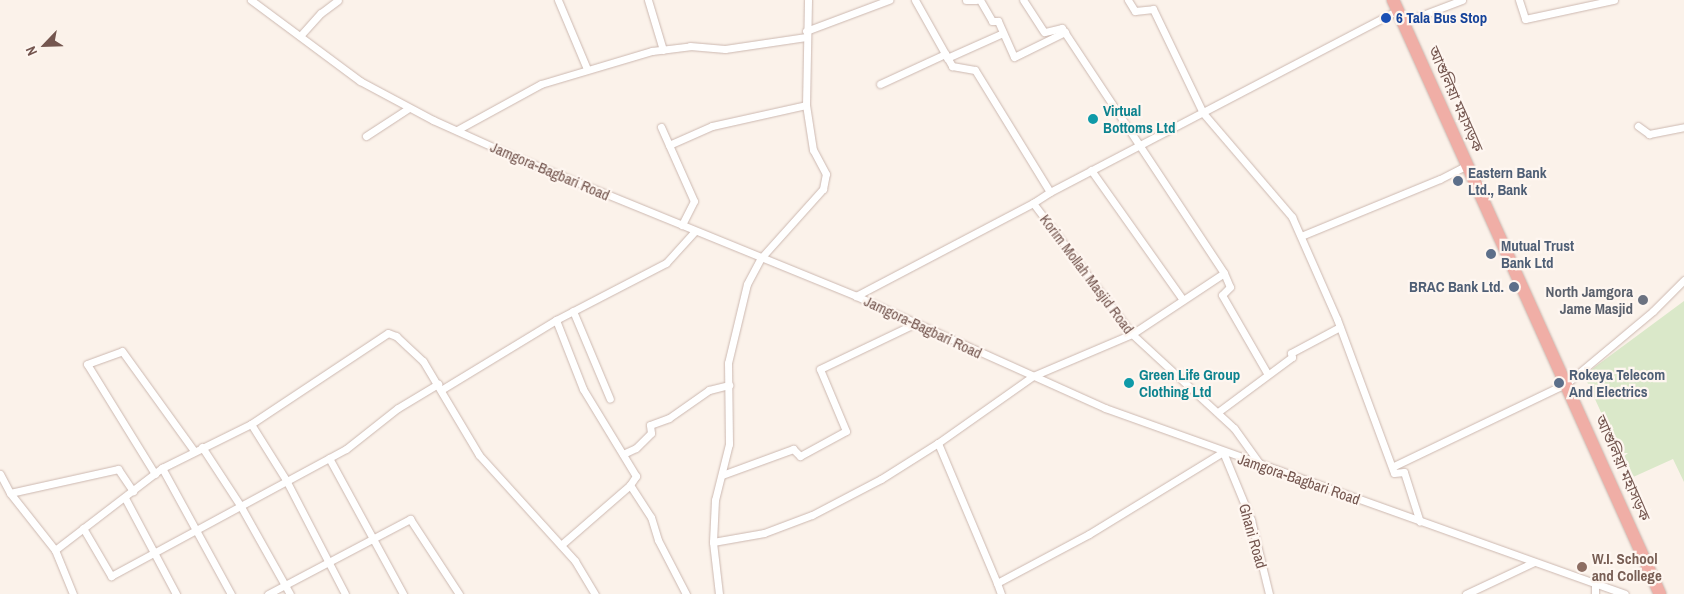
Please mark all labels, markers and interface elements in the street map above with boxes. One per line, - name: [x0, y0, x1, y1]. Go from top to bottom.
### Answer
- place label: 6 Tala Bus Stop: [1396, 9, 1487, 27]
- marker: 6 Tala Bus Stop: [1380, 12, 1392, 24]
- north arrow: [20, 20, 70, 70]
- street label: আশুলিয়া মহাসড়ক: [1425, 43, 1487, 155]
- text: N: [21, 44, 41, 59]
- place label: Virtual Bottoms Ltd: [1103, 101, 1175, 136]
- marker: Virtual Bottoms Ltd: [1087, 113, 1099, 125]
- street label: Jamgora-Bagbari Road: [488, 138, 612, 204]
- place label: Eastern Bank Ltd., Bank: [1468, 163, 1547, 198]
- marker: Eastern Bank Ltd., Bank: [1452, 175, 1464, 187]
- street label: Korim Mollah Masjid Road: [1036, 211, 1138, 337]
- place label: Mutual Trust Bank Ltd: [1501, 236, 1574, 271]
- marker: Mutual Trust Bank Ltd: [1485, 248, 1497, 260]
- place label: BRAC Bank Ltd.: [1409, 278, 1504, 296]
- marker: BRAC Bank Ltd.: [1508, 281, 1520, 293]
- place label: North Jamgora Jame Masjid: [1546, 282, 1633, 317]
- street label: Jamgora-Bagbari Road: [861, 292, 985, 362]
- marker: North Jamgora Jame Masjid: [1637, 294, 1649, 306]
- place label: Green Life Group Clothing Ltd: [1139, 365, 1240, 400]
- place label: Rokeya Telecom And Electrics: [1569, 365, 1665, 400]
- marker: Green Life Group Clothing Ltd: [1123, 377, 1135, 389]
- marker: Rokeya Telecom And Electrics: [1553, 377, 1565, 389]
- street label: আশুলিয়া মহাসড়ক: [1592, 412, 1654, 524]
- street label: Jamgora-Bagbari Road: [1236, 450, 1362, 508]
- street label: Ghani Road: [1235, 502, 1271, 570]
- place label: W.I. School and College: [1592, 549, 1662, 584]
- marker: W.I. School and College: [1576, 561, 1588, 573]

